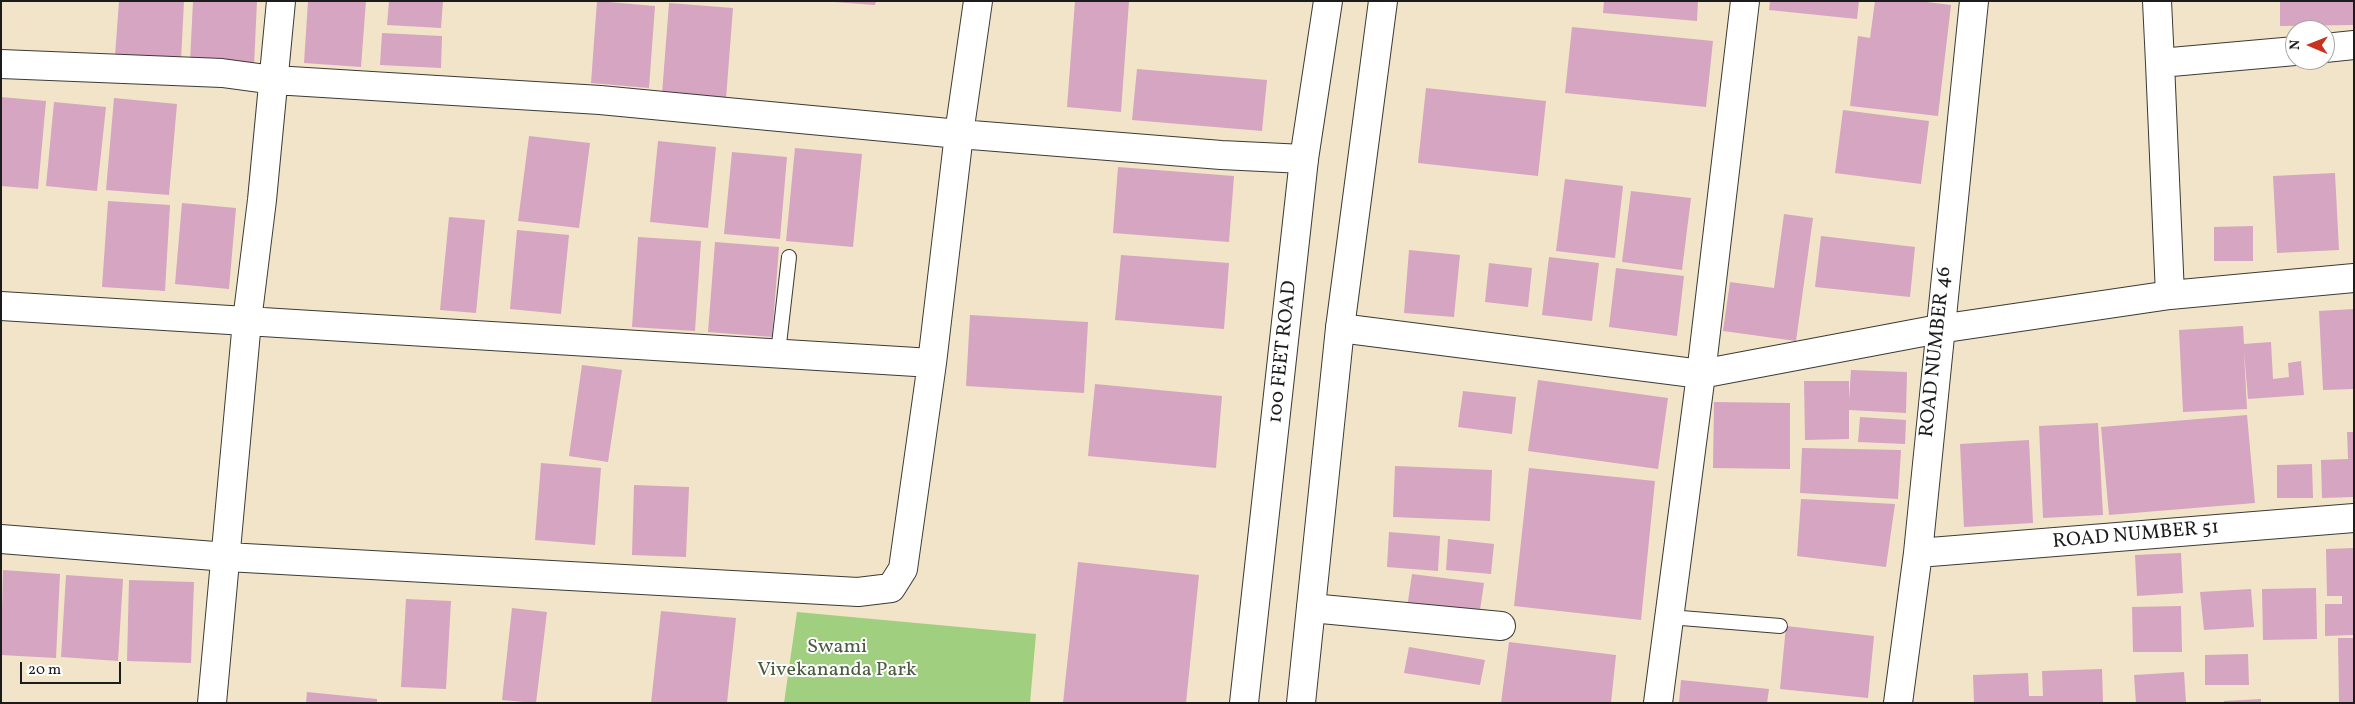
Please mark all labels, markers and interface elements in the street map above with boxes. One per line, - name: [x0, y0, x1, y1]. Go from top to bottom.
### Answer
- north arrow: [2285, 20, 2335, 70]
- text: N: [2286, 40, 2305, 50]
- street label: ROAD NUMBER 46: [1916, 265, 1958, 439]
- street label: 100 FEET ROAD: [1265, 279, 1303, 425]
- street label: ROAD NUMBER 51: [2052, 517, 2220, 555]
- park label: Swami Vivekananda Park: [757, 636, 917, 683]
- scale bar: [22, 652, 124, 684]
- text: 20 m: [28, 660, 61, 681]

